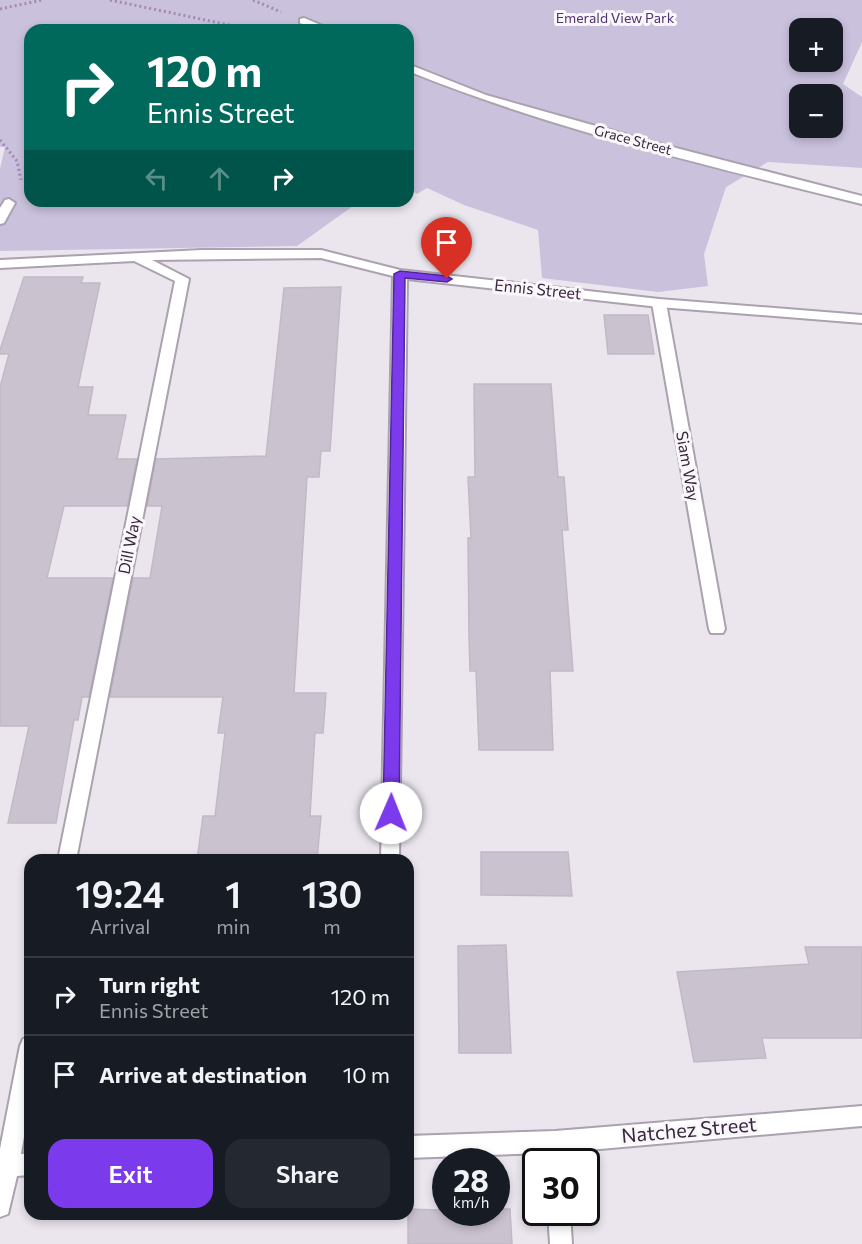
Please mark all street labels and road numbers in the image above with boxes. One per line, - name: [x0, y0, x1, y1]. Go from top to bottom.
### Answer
- street label: Grace Street: [592, 121, 674, 158]
- street label: Ennis Street: [494, 274, 583, 303]
- street label: Siam Way: [673, 429, 704, 502]
- street label: Dill Way: [114, 514, 143, 576]
- street label: Natchez Street: [620, 1111, 758, 1147]

